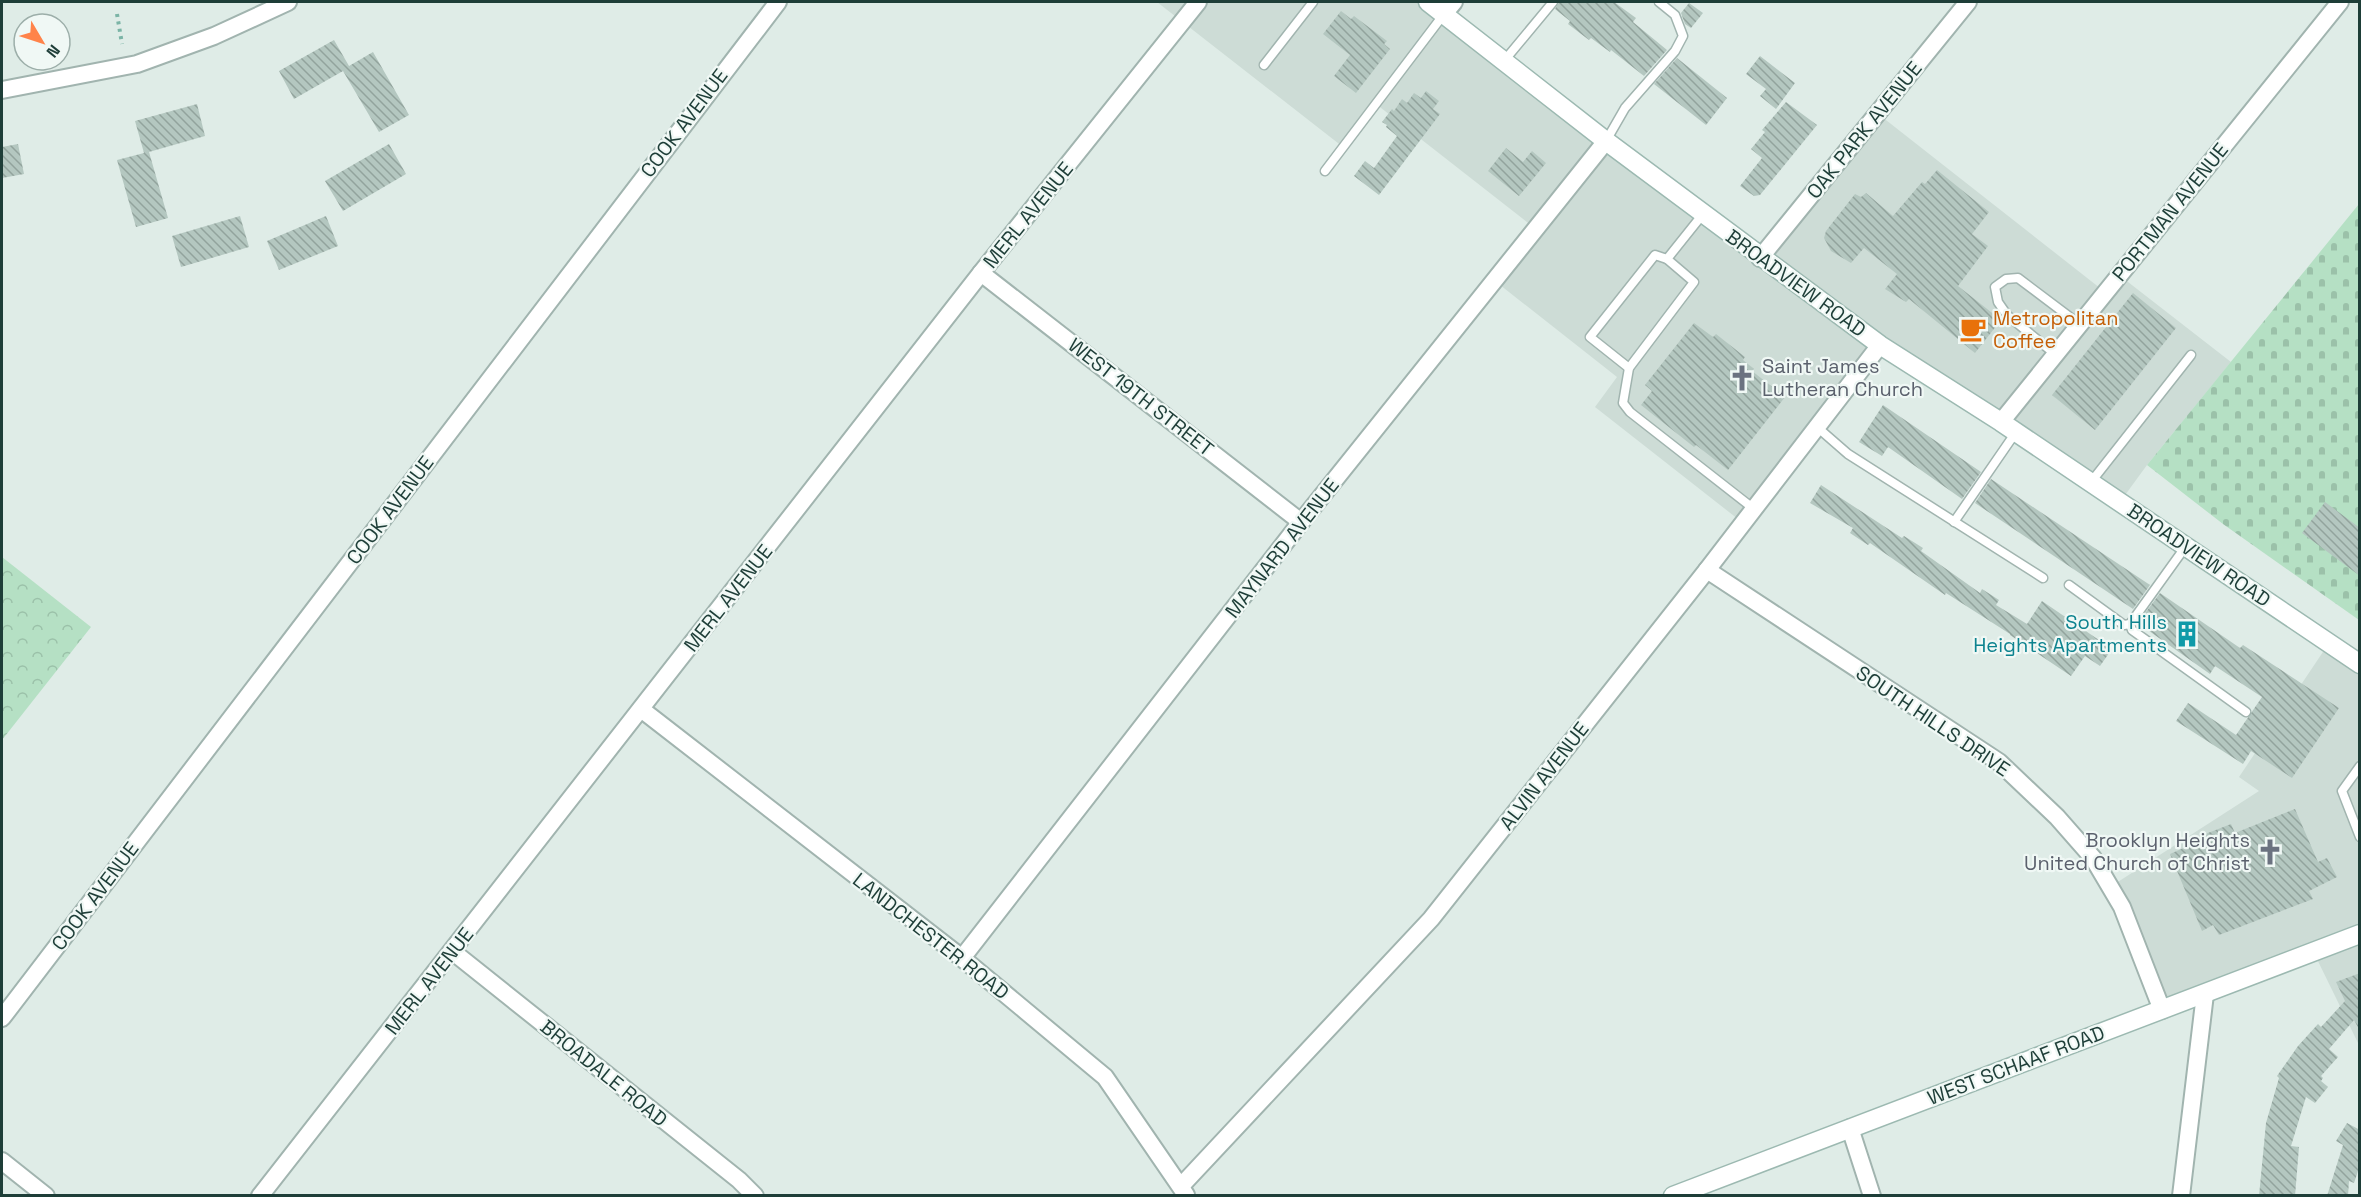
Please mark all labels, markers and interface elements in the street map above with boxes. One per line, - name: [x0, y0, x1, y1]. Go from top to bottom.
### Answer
- north arrow: [12, 12, 72, 72]
- text: N: [42, 40, 65, 62]
- street label: OAK PARK AVENUE: [1801, 56, 1927, 204]
- street label: COOK AVENUE: [635, 63, 733, 183]
- street label: PORTMAN AVENUE: [2106, 137, 2234, 287]
- street label: MERL AVENUE: [977, 156, 1079, 274]
- street label: BROADVIEW ROAD: [1721, 223, 1871, 343]
- place label: Metropolitan Coffee: [1993, 305, 2118, 354]
- cafe icon: Metropolitan Coffee: [1958, 314, 1988, 344]
- street label: WEST 19TH STREET: [1063, 332, 1219, 462]
- place label: Saint James Lutheran Church: [1762, 353, 1923, 402]
- church icon: Saint James Lutheran Church: [1727, 363, 1757, 393]
- street label: COOK AVENUE: [341, 450, 439, 570]
- street label: MAYNARD AVENUE: [1219, 473, 1345, 623]
- street label: BROADVIEW ROAD: [2122, 497, 2276, 613]
- street label: MERL AVENUE: [678, 539, 778, 657]
- place label: South Hills Heights Apartments: [1973, 609, 2167, 658]
- building icon: South Hills Heights Apartments: [2172, 619, 2202, 649]
- street label: SOUTH HILLS DRIVE: [1851, 660, 2015, 782]
- street label: ALVIN AVENUE: [1494, 717, 1594, 835]
- place label: Brooklyn Heights United Church of Christ: [2024, 827, 2250, 876]
- street label: COOK AVENUE: [46, 836, 144, 956]
- church icon: Brooklyn Heights United Church of Christ: [2255, 837, 2285, 867]
- street label: LANDCHESTER ROAD: [848, 867, 1014, 1005]
- street label: MERL AVENUE: [379, 922, 479, 1040]
- street label: BROADALE ROAD: [535, 1014, 673, 1132]
- street label: WEST SCHAAF ROAD: [1924, 1019, 2108, 1111]

